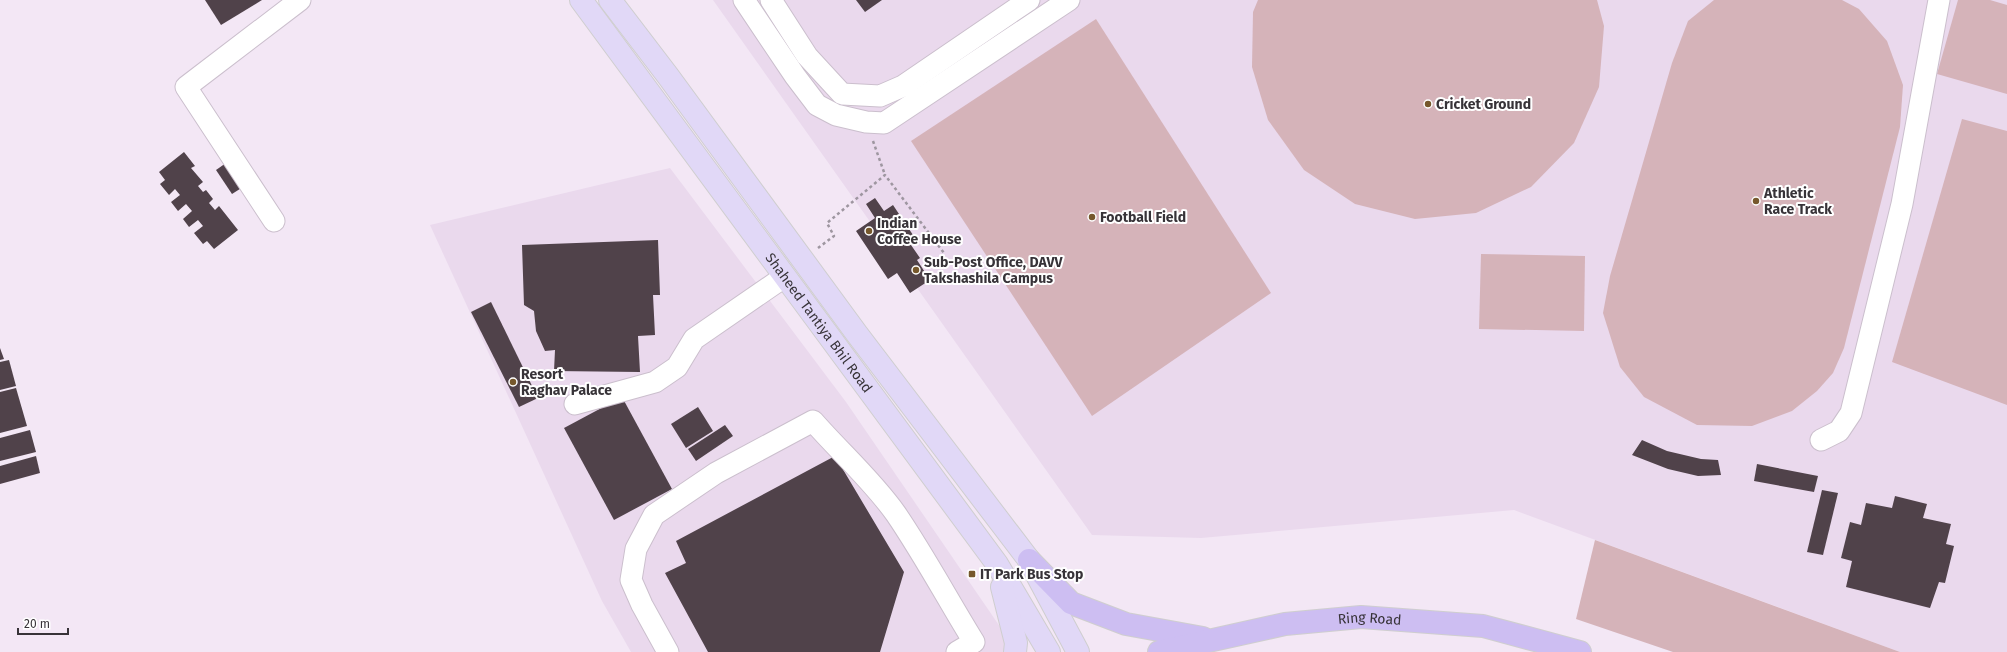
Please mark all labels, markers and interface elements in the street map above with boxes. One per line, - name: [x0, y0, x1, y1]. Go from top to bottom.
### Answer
- place label: Cricket Ground: [1436, 96, 1531, 113]
- marker: Cricket Ground: [1423, 99, 1433, 109]
- place label: Athletic Race Track: [1763, 185, 1832, 218]
- marker: Athletic Race Track: [1751, 196, 1761, 206]
- place label: Football Field: [1100, 209, 1186, 226]
- marker: Football Field: [1087, 212, 1097, 222]
- place label: Indian Coffee House: [877, 215, 962, 248]
- marker: Indian Coffee House: [864, 226, 874, 236]
- street label: Shaheed Tantiya Bhil Road: [762, 250, 876, 396]
- place label: Sub-Post Office, DAVV Takshashila Campus: [924, 254, 1063, 287]
- marker: Sub-Post Office, DAVV Takshashila Campus: [911, 265, 921, 275]
- place label: Resort Raghav Palace: [521, 366, 612, 399]
- marker: Resort Raghav Palace: [508, 377, 518, 387]
- place label: IT Park Bus Stop: [980, 566, 1083, 583]
- marker: IT Park Bus Stop: [967, 569, 977, 579]
- street label: Ring Road: [1337, 608, 1402, 628]
- scale bar: [18, 610, 68, 636]
- text: 20 m: [24, 617, 50, 631]

